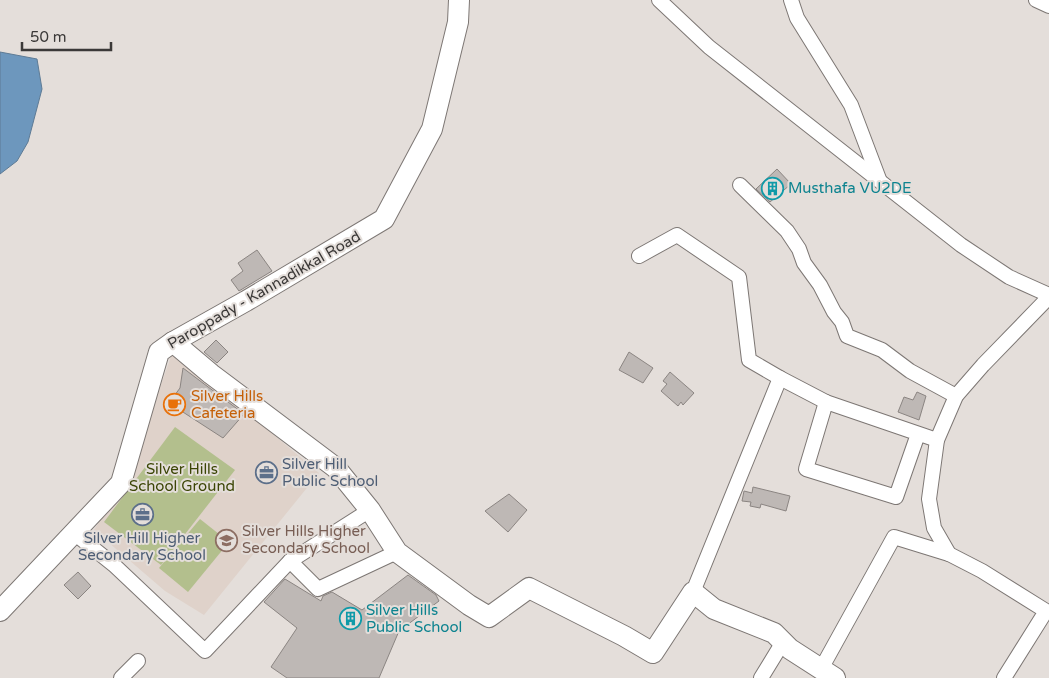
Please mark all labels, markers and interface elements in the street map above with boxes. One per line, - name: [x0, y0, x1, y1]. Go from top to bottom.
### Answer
- scale bar: [22, 20, 111, 52]
- text: 50 m: [30, 28, 67, 46]
- building icon: Musthafa VU2DE: [760, 176, 784, 200]
- place label: Musthafa VU2DE: [788, 179, 912, 197]
- street label: Paroppady - Kannadikkal Road: [164, 227, 364, 353]
- place label: Silver Hills Cafeteria: [191, 387, 263, 422]
- cafe icon: Silver Hills Cafeteria: [163, 393, 187, 417]
- place label: Silver Hill Public School: [282, 455, 378, 490]
- park label: Silver Hills School Ground: [129, 460, 235, 495]
- office icon: Silver Hill Public School: [254, 461, 278, 485]
- office icon: Silver Hill Higher Secondary School: [130, 503, 154, 527]
- place label: Silver Hills Higher Secondary School: [242, 522, 370, 557]
- school or university icon: Silver Hills Higher Secondary School: [214, 528, 238, 552]
- place label: Silver Hill Higher Secondary School: [78, 529, 206, 564]
- place label: Silver Hills Public School: [366, 601, 462, 636]
- building icon: Silver Hills Public School: [338, 607, 362, 631]

